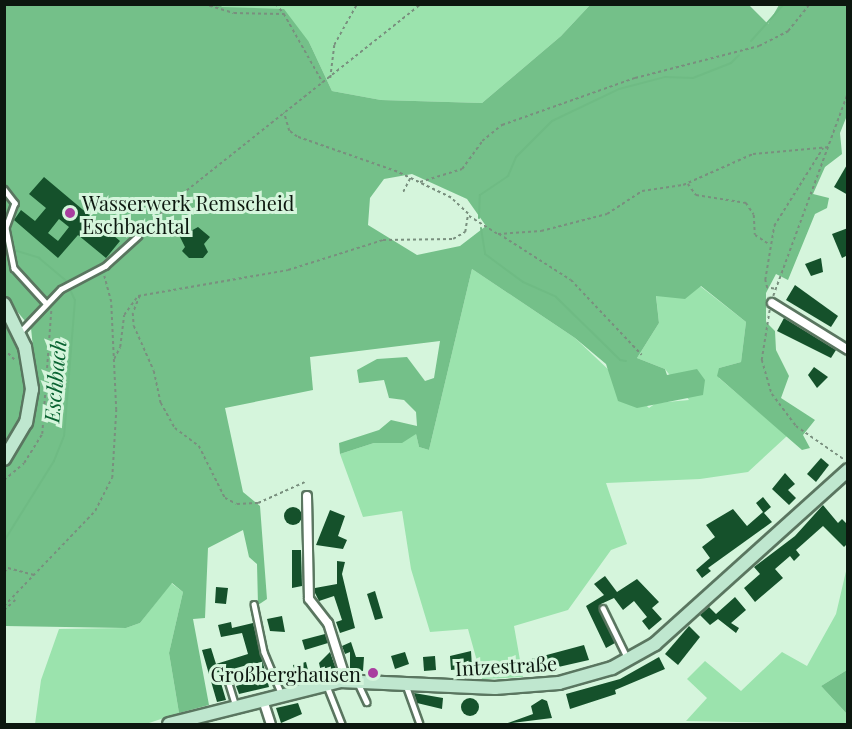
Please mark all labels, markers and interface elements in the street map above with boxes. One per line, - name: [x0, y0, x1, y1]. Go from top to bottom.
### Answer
- place label: Wasserwerk Remscheid Eschbachtal: [82, 190, 295, 237]
- marker: Wasserwerk Remscheid Eschbachtal: [63, 206, 77, 220]
- water label: Eschbach: [38, 339, 70, 423]
- street label: Intzestraße: [454, 650, 558, 680]
- place label: Großberghausen: [211, 661, 361, 685]
- marker: Großberghausen: [366, 666, 380, 680]

